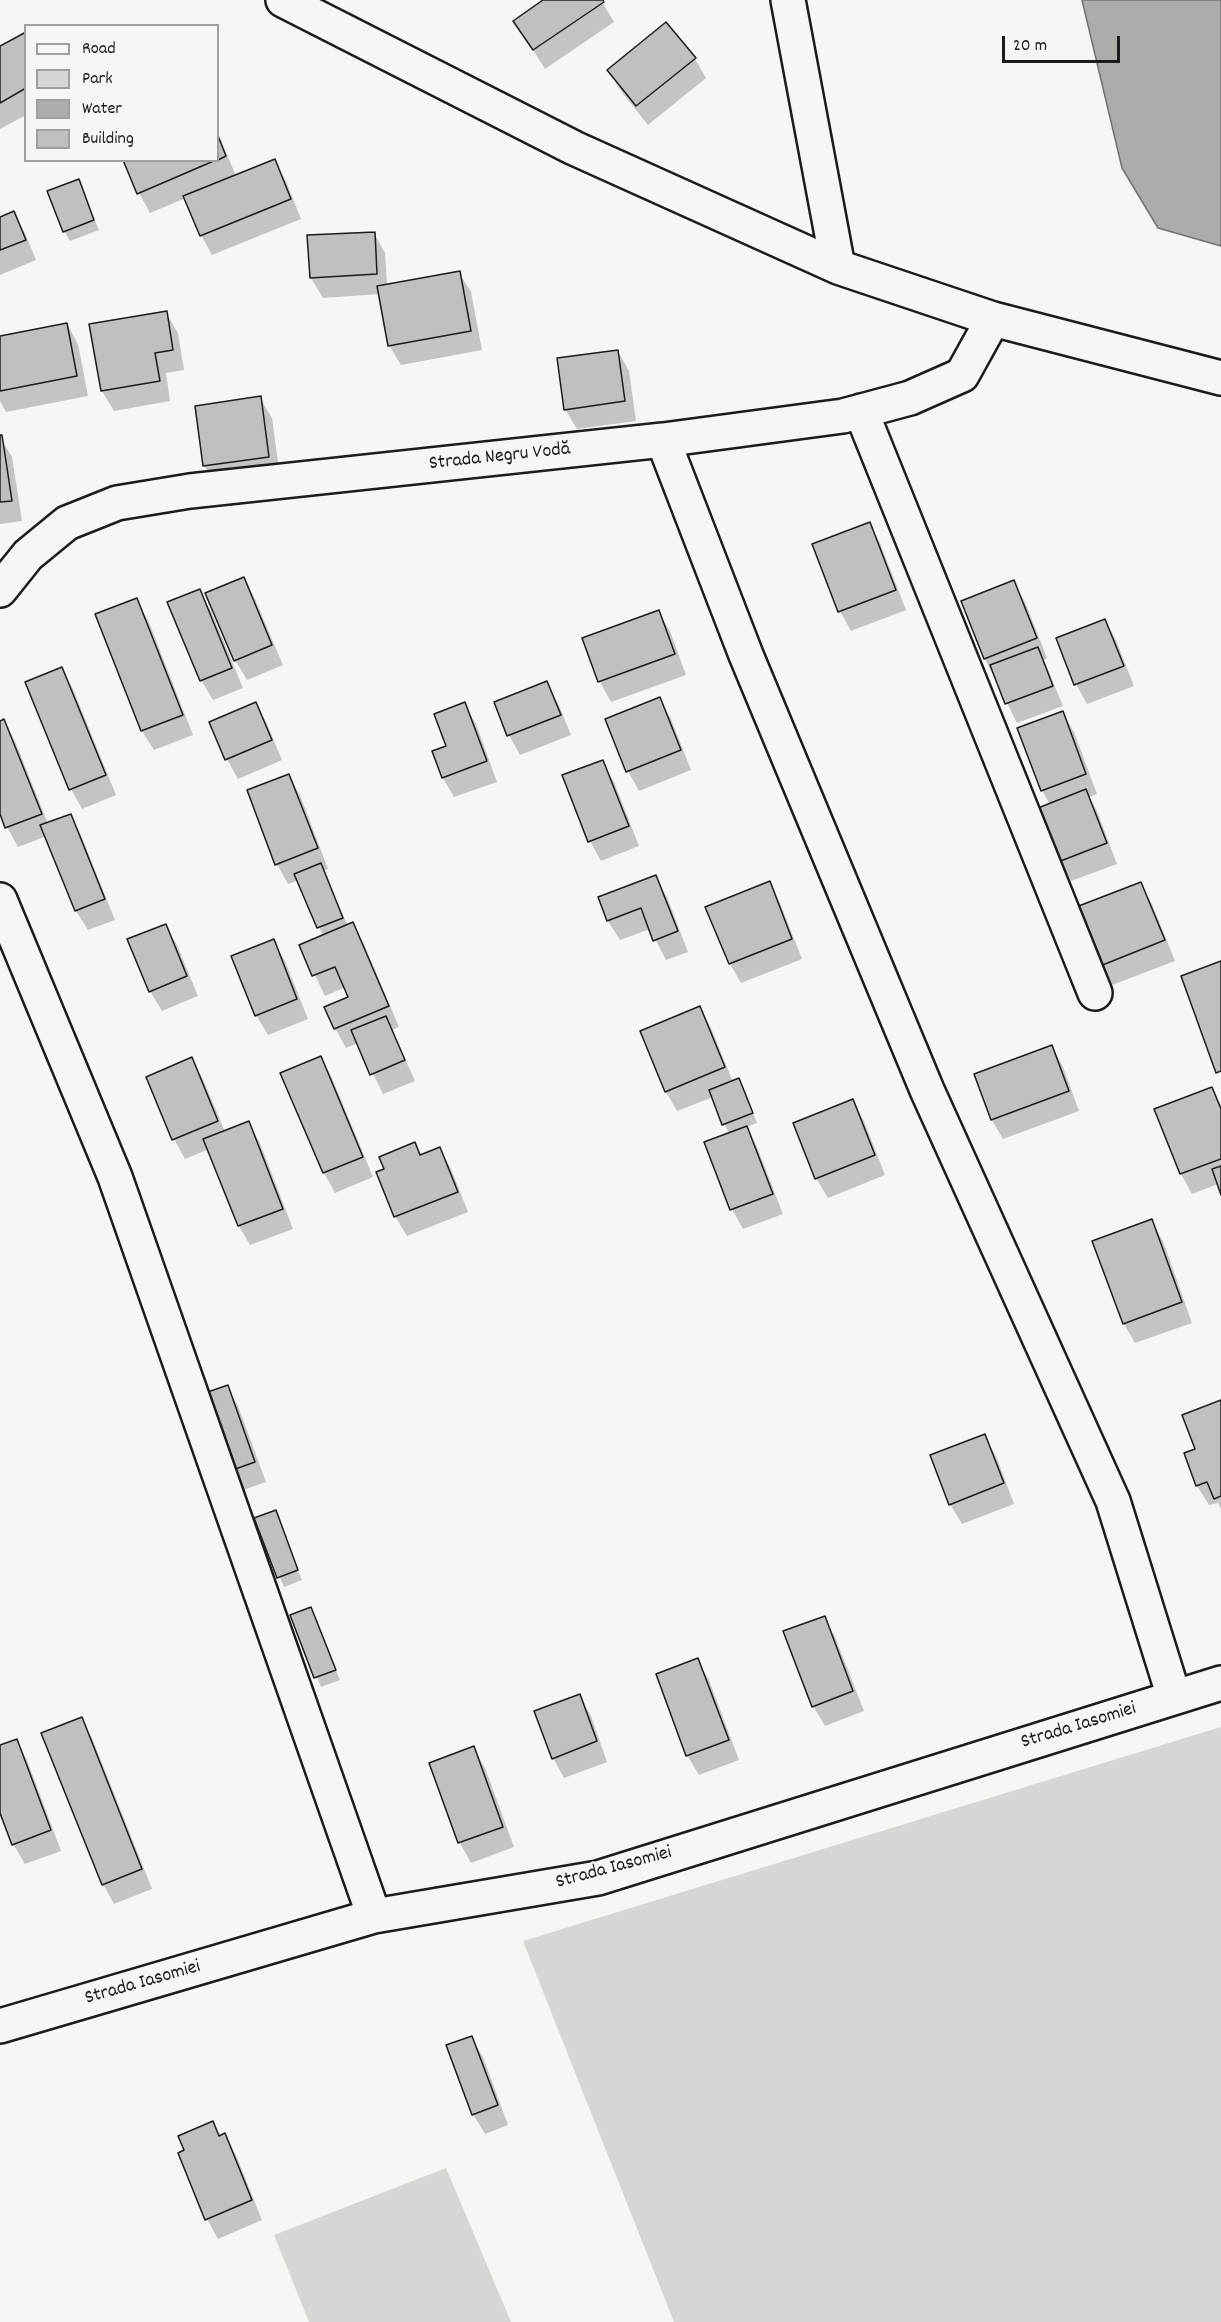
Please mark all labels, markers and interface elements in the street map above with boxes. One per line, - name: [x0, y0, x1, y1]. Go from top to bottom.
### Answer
- legend: [24, 24, 219, 162]
- scale bar: [1005, 24, 1124, 62]
- text: 20 m: [1013, 34, 1047, 59]
- text: Road: [82, 37, 116, 62]
- text: Park: [82, 67, 113, 92]
- text: Water: [82, 97, 122, 122]
- text: Building: [82, 127, 134, 152]
- street label: Strada Negru Vodă: [428, 439, 572, 477]
- street label: Strada Iasomiei: [1019, 1698, 1139, 1756]
- street label: Strada Iasomiei: [553, 1842, 675, 1896]
- street label: Strada Iasomiei: [82, 1956, 204, 2012]

